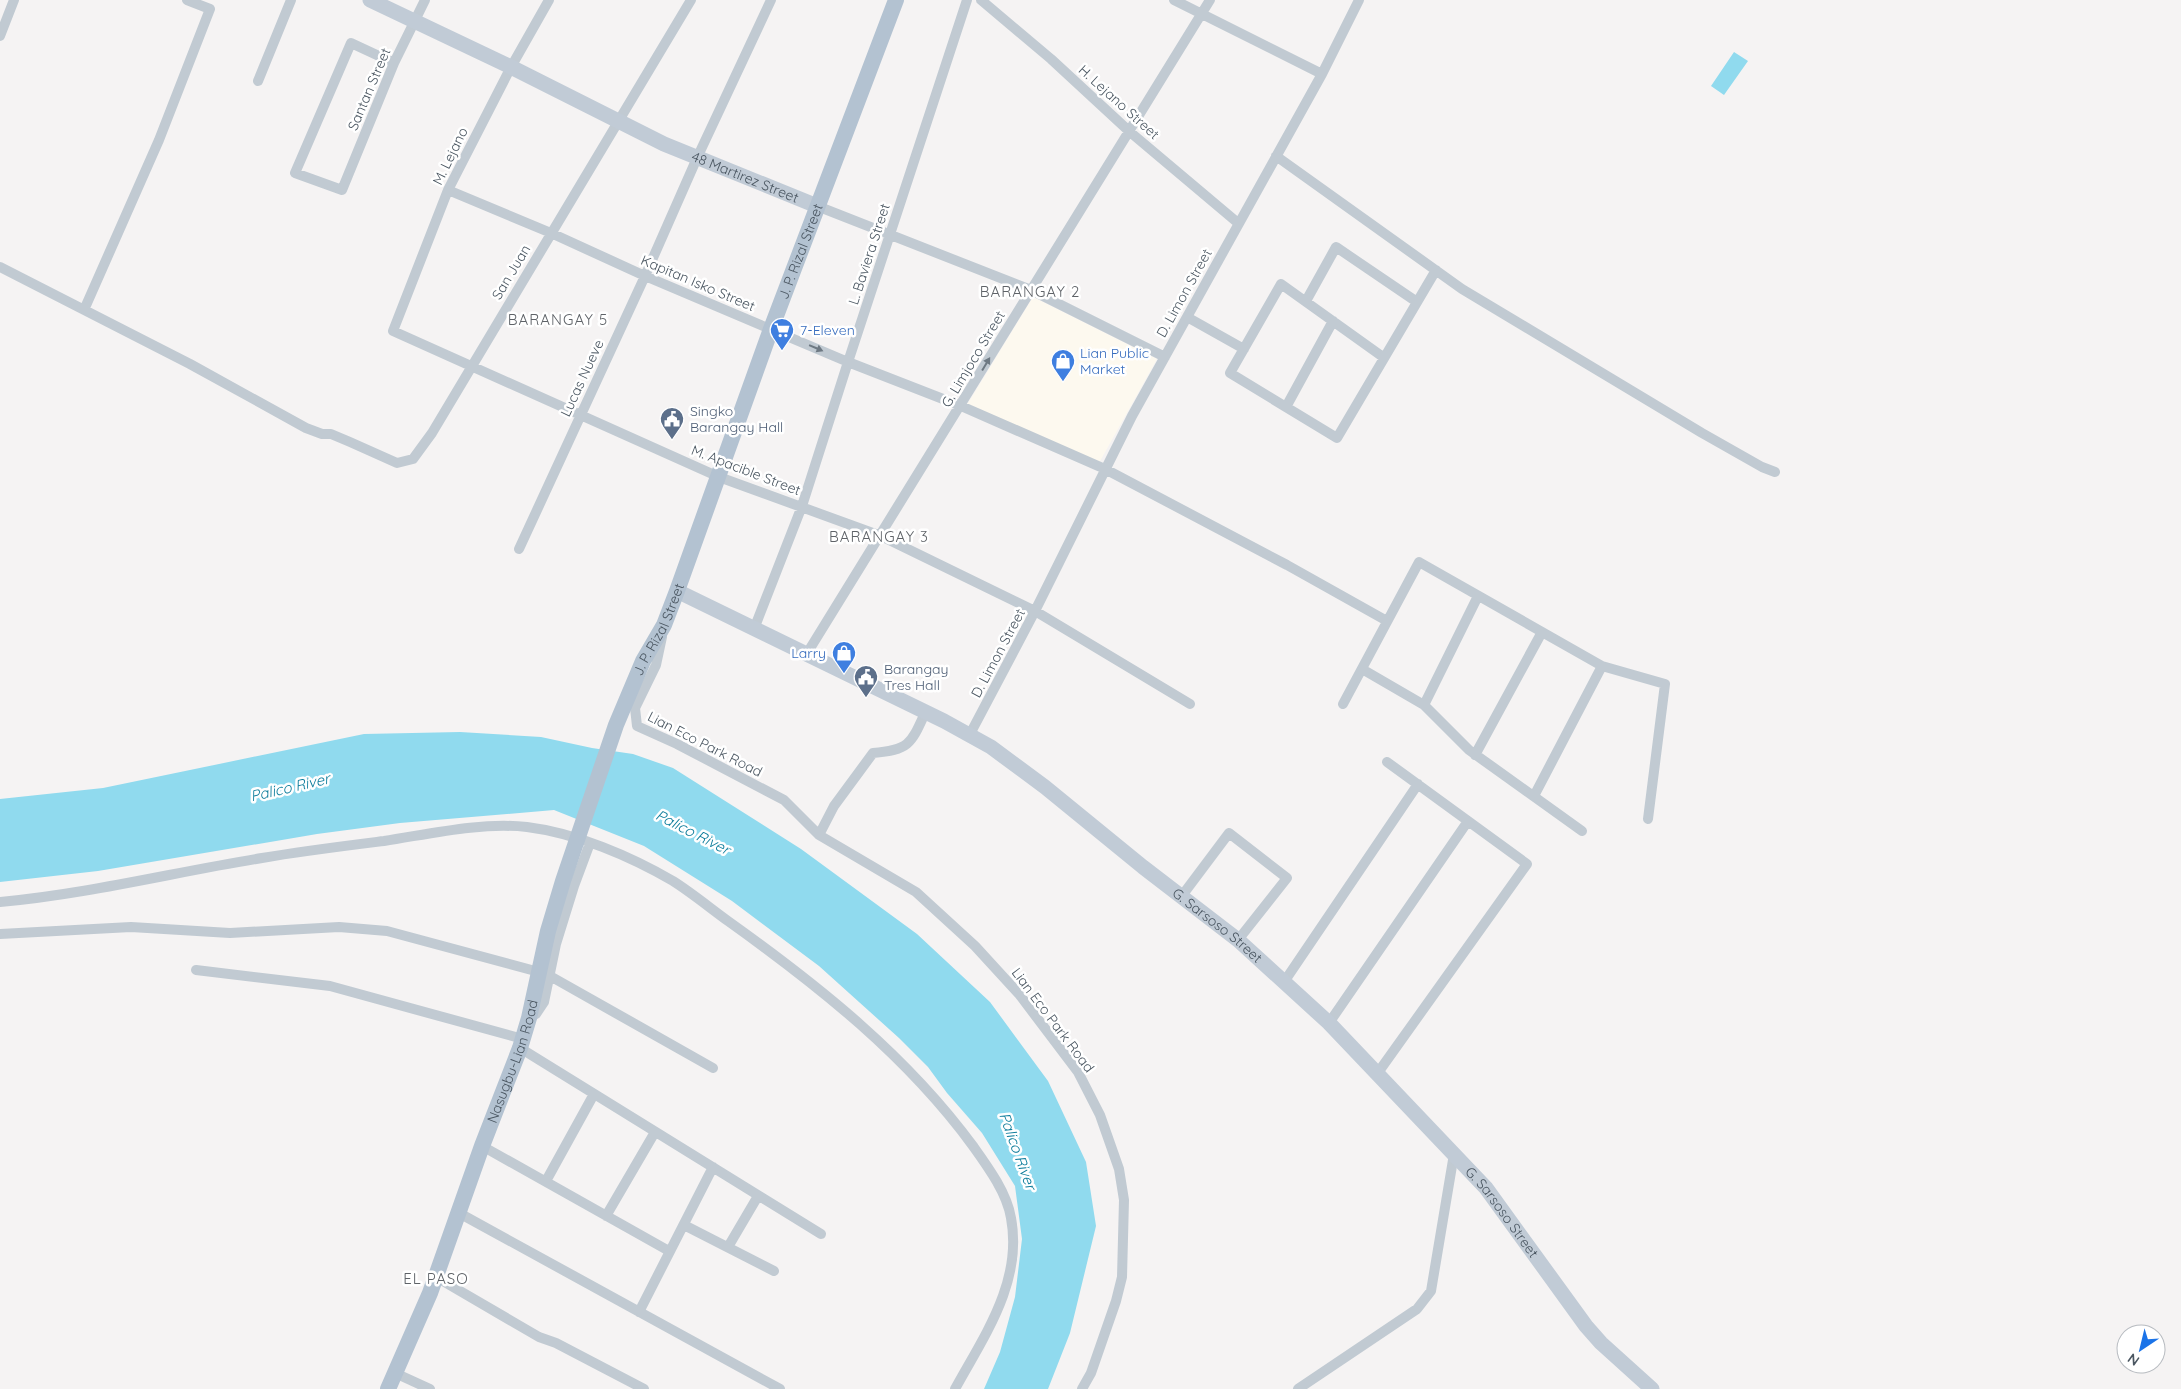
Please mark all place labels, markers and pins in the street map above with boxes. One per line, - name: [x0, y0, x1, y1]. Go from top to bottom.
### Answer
- supermarket icon: 7-Eleven: [769, 317, 795, 351]
- place label: 7-Eleven: [800, 321, 855, 339]
- place label: Lian Public Market: [1080, 344, 1149, 378]
- shop icon: Lian Public Market: [1050, 348, 1076, 382]
- place label: Singko Barangay Hall: [690, 402, 783, 436]
- public building icon: Singko Barangay Hall: [659, 406, 685, 440]
- shop icon: Larry: [831, 640, 857, 674]
- place label: Larry: [791, 644, 826, 662]
- place label: Barangay Tres Hall: [884, 660, 949, 694]
- public building icon: Barangay Tres Hall: [853, 664, 879, 698]

